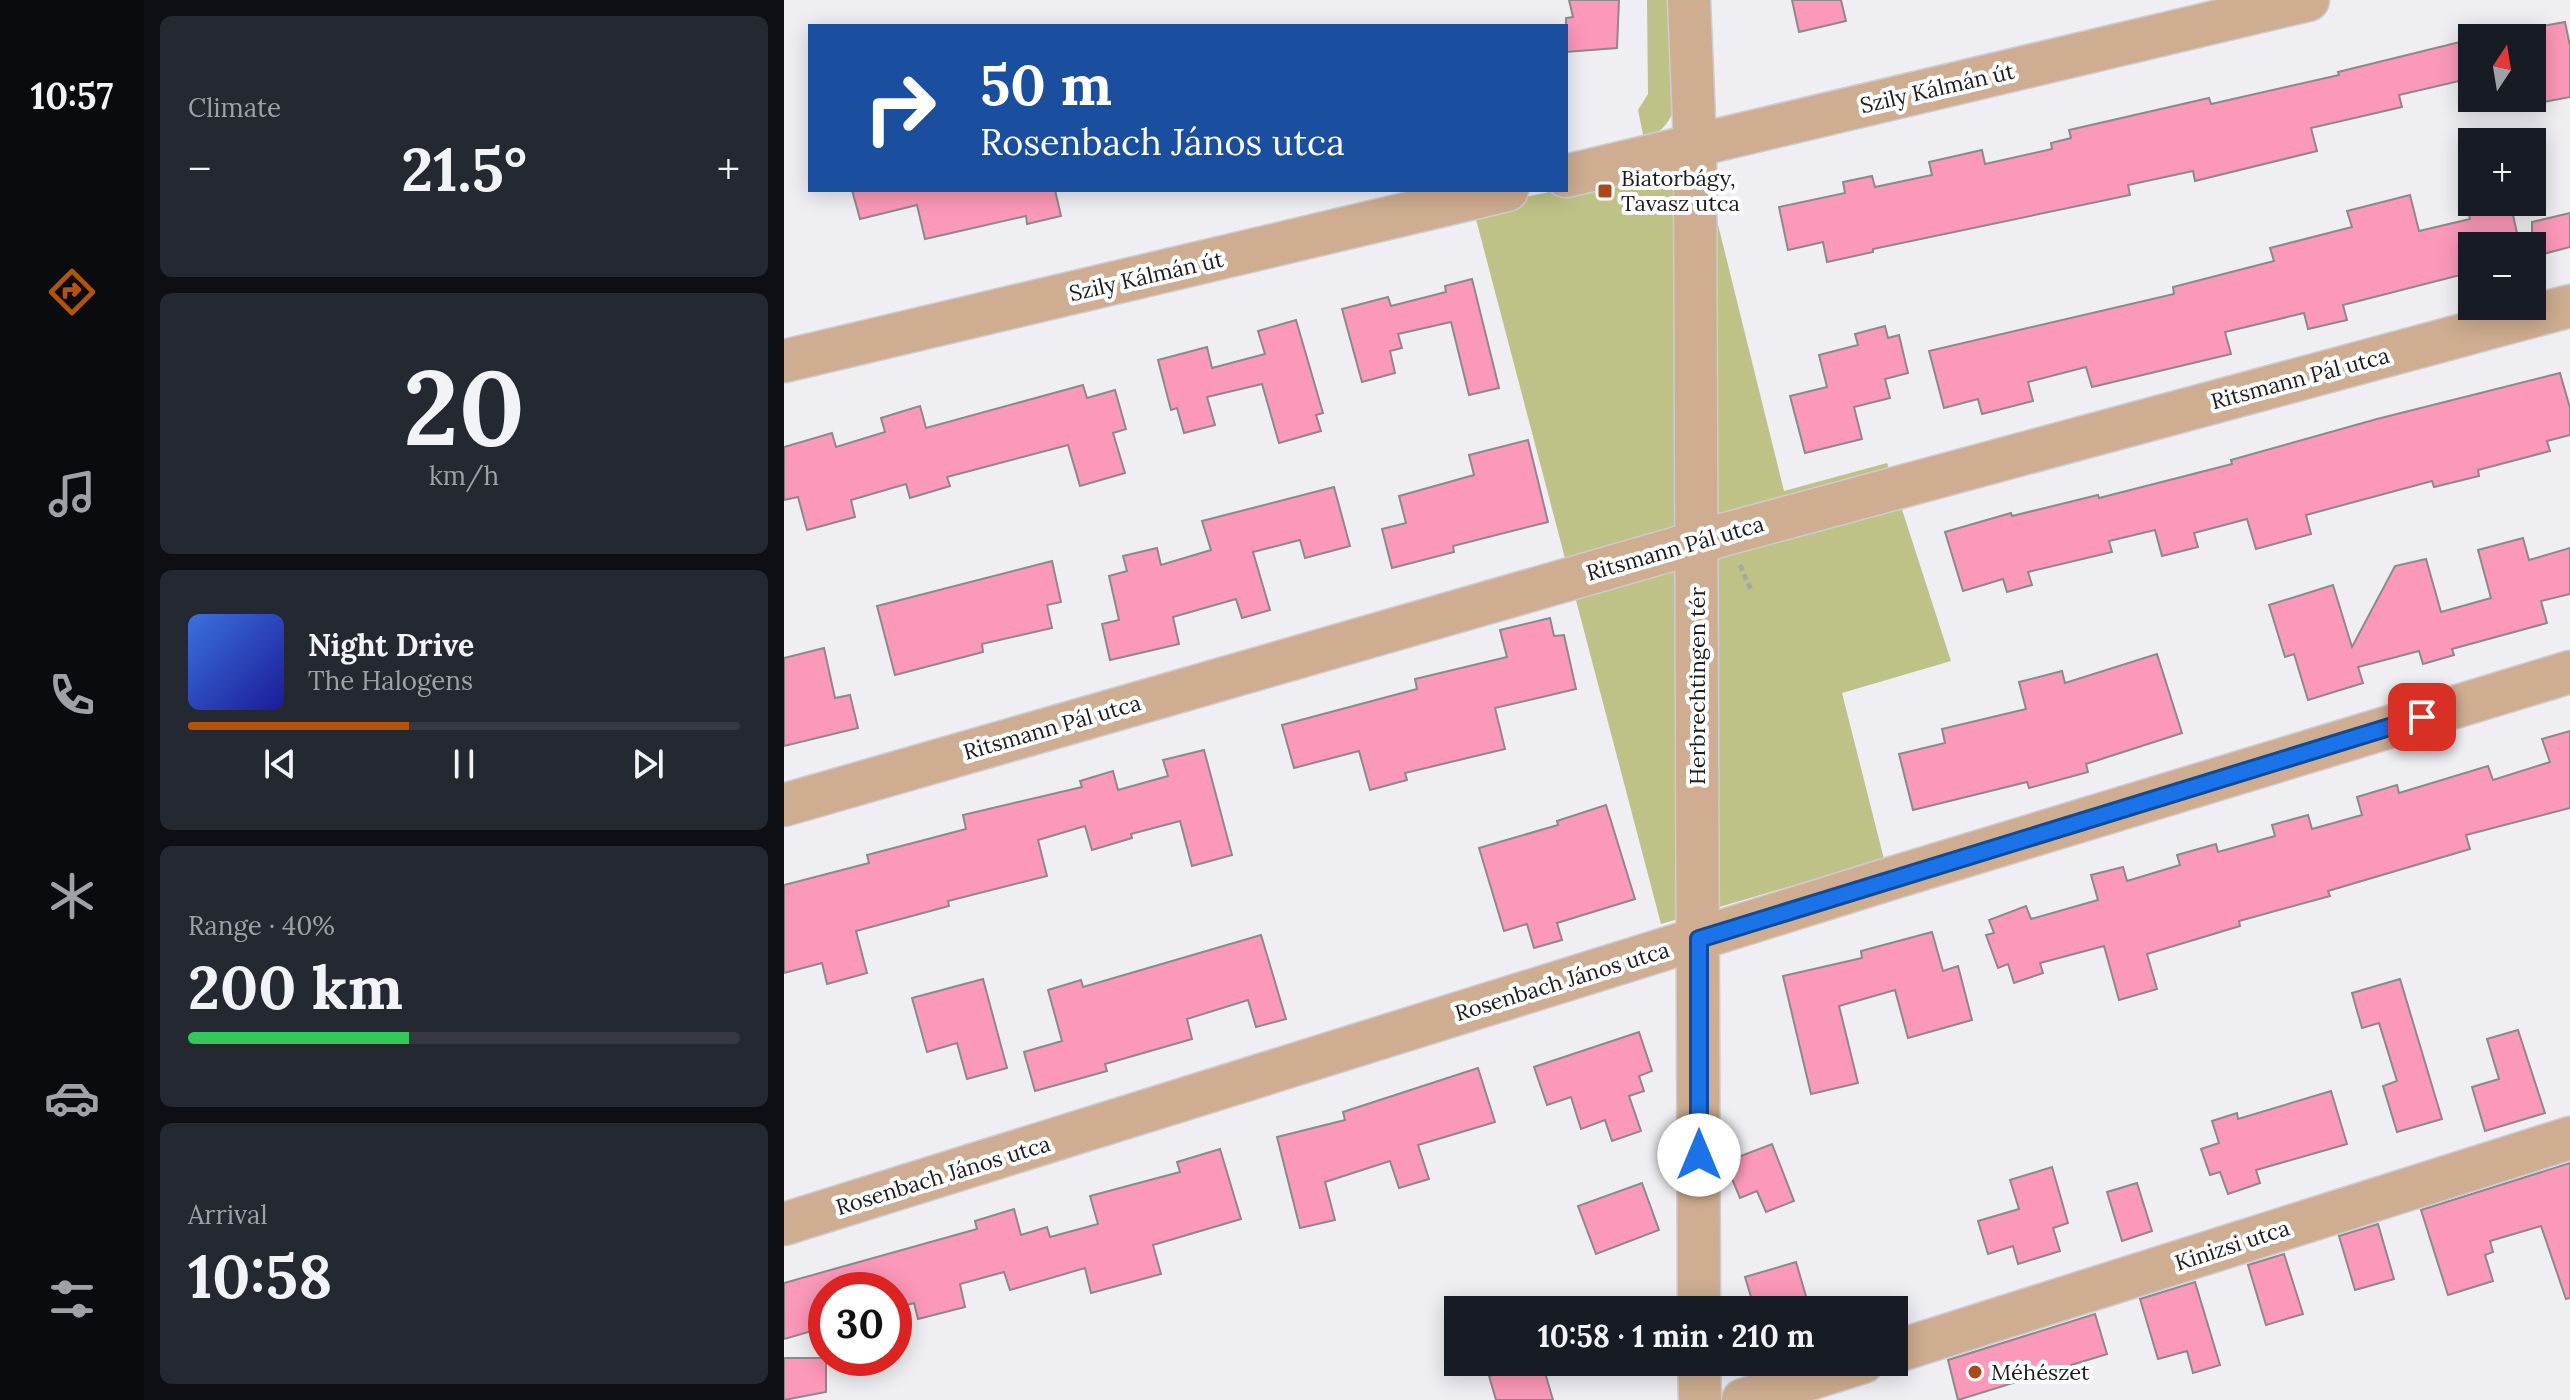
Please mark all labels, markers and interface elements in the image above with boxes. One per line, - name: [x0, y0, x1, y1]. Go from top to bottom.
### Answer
- north arrow: [2458, 24, 2546, 112]
- map controls: [2458, 24, 2546, 320]
- text: 50 m: [980, 49, 1112, 120]
- icon: right: [848, 56, 952, 160]
- street label: Szily Kálmán út: [1857, 57, 2017, 119]
- text: 10:57: [31, 73, 113, 119]
- text: Climate: [188, 91, 281, 124]
- text: Rosenbach János utca: [980, 119, 1345, 165]
- button: +: [2458, 128, 2546, 216]
- text: 21.5°: [401, 131, 527, 207]
- text: −: [188, 141, 211, 197]
- text: +: [717, 141, 740, 197]
- place label: Biatorbágy, Tavasz utca: [1621, 164, 1740, 217]
- marker: Biatorbágy, Tavasz utca: [1596, 182, 1614, 200]
- button: −: [2458, 232, 2546, 320]
- street label: Szily Kálmán út: [1066, 245, 1226, 307]
- icon: directions: [44, 264, 100, 320]
- text: 20: [403, 340, 525, 473]
- street label: Ritsmann Pál utca: [2208, 341, 2392, 415]
- text: km/h: [429, 459, 499, 492]
- icon: music: [44, 466, 100, 522]
- street label: Ritsmann Pál utca: [1583, 509, 1767, 587]
- street label: Herbrechtingen tér: [1683, 587, 1711, 785]
- text: Night Drive: [308, 626, 474, 664]
- text: The Halogens: [308, 664, 473, 697]
- icon: phone: [44, 667, 100, 723]
- pin: [2388, 683, 2456, 751]
- street label: Ritsmann Pál utca: [960, 688, 1144, 766]
- icon: arrive: [2400, 695, 2444, 739]
- icon: previous: [258, 742, 302, 786]
- icon: pause: [442, 742, 486, 786]
- icon: next: [626, 742, 670, 786]
- icon: climate: [44, 868, 100, 924]
- text: Range · 40%: [188, 909, 335, 942]
- street label: Rosenbach János utca: [1451, 935, 1673, 1027]
- text: 200 km: [188, 949, 403, 1025]
- icon: car: [44, 1070, 100, 1126]
- position arrow: [1657, 1113, 1741, 1197]
- street label: Rosenbach János utca: [832, 1129, 1054, 1221]
- text: Arrival: [188, 1198, 267, 1231]
- street label: Kinizsi utca: [2171, 1213, 2293, 1277]
- text: 10:58: [188, 1238, 332, 1314]
- icon: filters: [44, 1271, 100, 1327]
- speed limit sign: 30: [808, 1272, 912, 1376]
- text: 10:58 · 1 min · 210 m: [1538, 1317, 1814, 1355]
- place label: Méhészet: [1991, 1358, 2090, 1386]
- marker: Méhészet: [1966, 1363, 1984, 1381]

